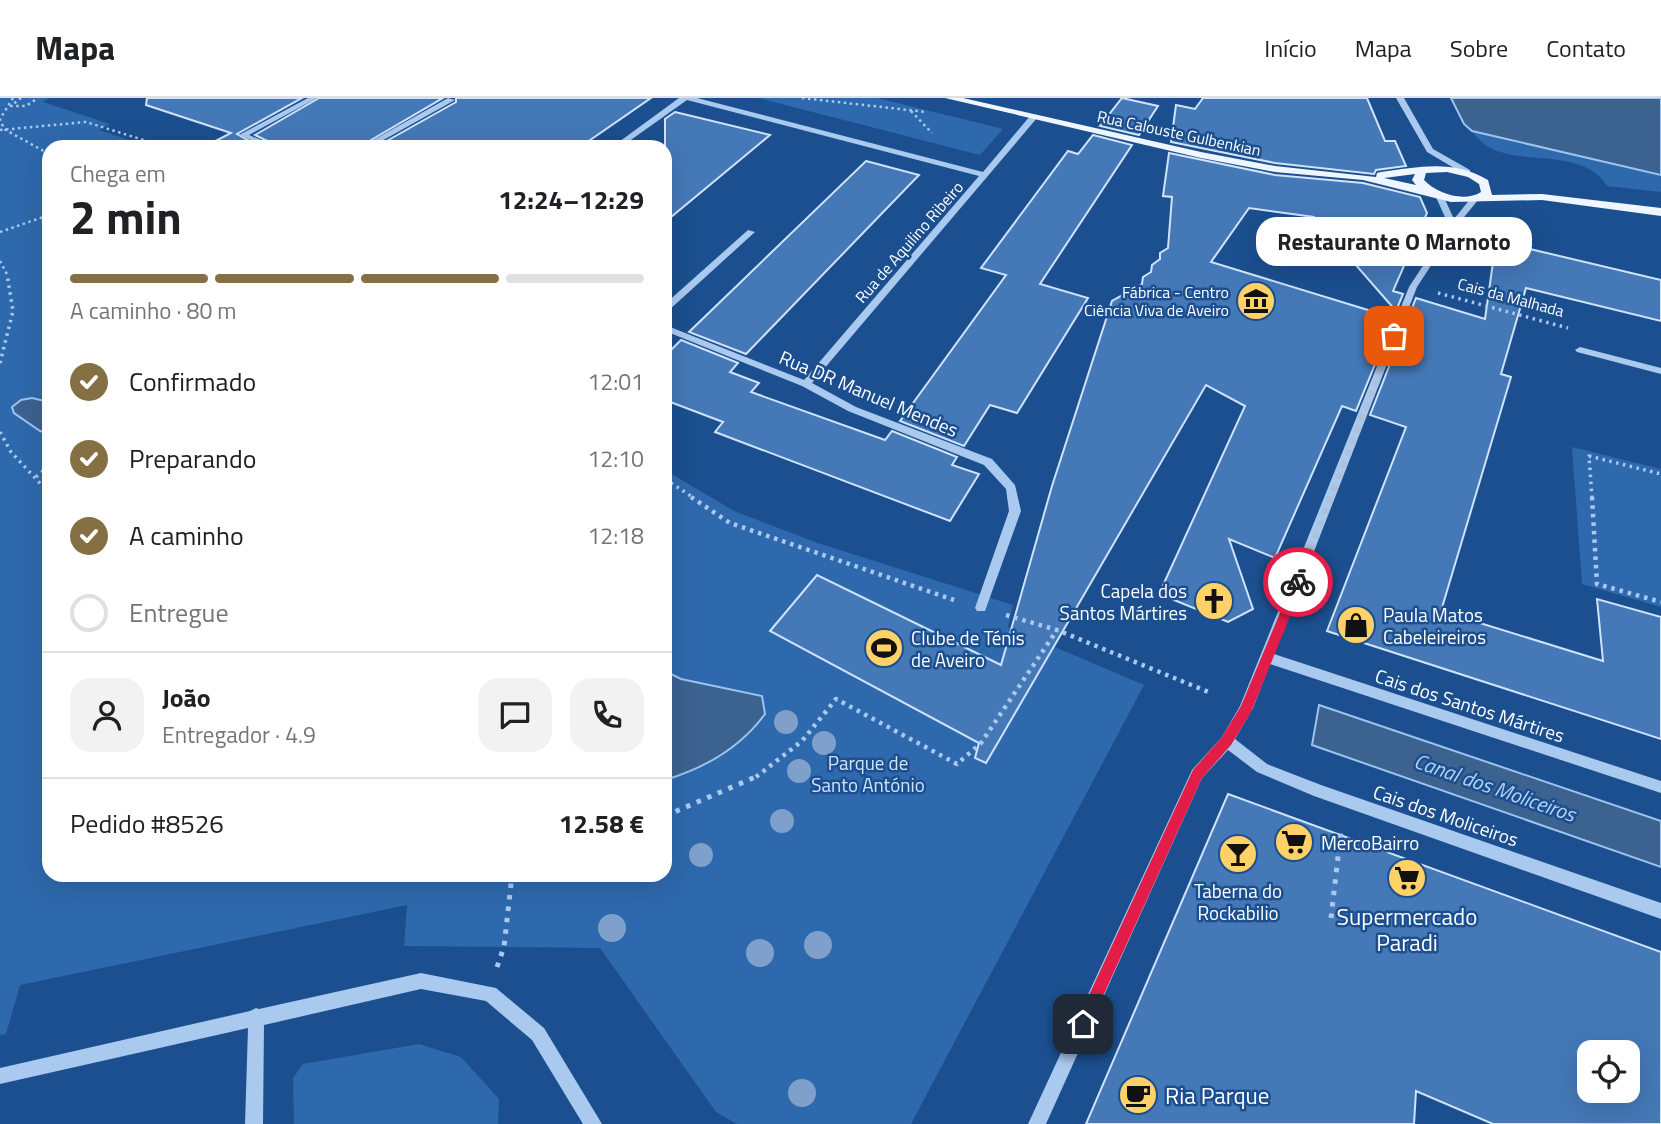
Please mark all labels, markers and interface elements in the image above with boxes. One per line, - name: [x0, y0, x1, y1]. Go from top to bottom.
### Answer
- text: Mapa: [35, 23, 115, 73]
- text: Início: [1264, 30, 1317, 66]
- text: Mapa: [1355, 30, 1412, 66]
- text: Sobre: [1450, 30, 1508, 66]
- text: Contato: [1546, 30, 1626, 66]
- street label: Rua Calouste Gulbenkian: [1095, 104, 1263, 162]
- text: Chega em: [70, 156, 166, 191]
- street label: Rua de Aquilino Ribeiro: [849, 176, 969, 308]
- text: 12:24–12:29: [498, 180, 644, 219]
- text: 2 min: [70, 182, 182, 252]
- callout: Restaurante O Marnoto: [1256, 217, 1532, 266]
- text: Restaurante O Marnoto: [1277, 224, 1511, 259]
- street label: Cais da Malhada: [1455, 271, 1567, 323]
- place label: Fábrica - Centro Ciência Viva de Aveiro: [1084, 280, 1229, 322]
- museum icon: Fábrica - Centro Ciência Viva de Aveiro: [1235, 280, 1277, 322]
- text: A caminho · 80 m: [70, 293, 237, 328]
- pin: [1364, 306, 1424, 366]
- icon: bag: [1375, 317, 1413, 355]
- street label: Rua DR Manuel Mendes: [775, 342, 963, 444]
- text: Confirmado: [129, 362, 256, 401]
- icon: check: [70, 363, 108, 401]
- text: 12:01: [587, 364, 644, 399]
- text: Preparando: [129, 439, 256, 478]
- icon: check: [70, 440, 108, 478]
- text: 12:10: [587, 441, 644, 476]
- text: A caminho: [129, 516, 244, 555]
- icon: check: [70, 517, 108, 555]
- text: 12:18: [587, 518, 644, 553]
- courier: [1263, 547, 1333, 617]
- icon: bike: [1279, 563, 1317, 601]
- place label: Capela dos Santos Mártires: [1060, 576, 1187, 627]
- church icon: Capela dos Santos Mártires: [1193, 580, 1235, 622]
- text: Entregue: [129, 593, 229, 632]
- place label: Paula Matos Cabeleireiros: [1383, 600, 1486, 651]
- shop icon: Paula Matos Cabeleireiros: [1335, 604, 1377, 646]
- place label: Clube de Ténis de Aveiro: [911, 623, 1025, 674]
- sports icon: Clube de Ténis de Aveiro: [863, 627, 905, 669]
- street label: Cais dos Santos Mártires: [1372, 661, 1569, 749]
- button: person: [70, 678, 144, 752]
- text: João: [162, 678, 211, 717]
- button: chat: [478, 678, 552, 752]
- button: phone: [570, 678, 644, 752]
- text: Entregador · 4.9: [162, 717, 316, 752]
- water label: Canal dos Moliceiros: [1410, 744, 1582, 830]
- park label: Parque de Santo António: [811, 748, 925, 799]
- street label: Cais dos Moliceiros: [1370, 777, 1523, 853]
- text: Pedido #8526: [70, 804, 224, 843]
- text: 12.58 €: [559, 804, 644, 843]
- supermarket icon: MercoBairro: [1273, 821, 1315, 863]
- place label: MercoBairro: [1321, 828, 1419, 857]
- bar icon: Taberna do Rockabilio: [1217, 833, 1259, 875]
- supermarket icon: Supermercado Paradi: [1386, 857, 1428, 899]
- place label: Taberna do Rockabilio: [1194, 876, 1282, 927]
- place label: Supermercado Paradi: [1337, 899, 1477, 960]
- pin: [1053, 994, 1113, 1054]
- icon: home: [1064, 1005, 1102, 1043]
- map controls: [1577, 1040, 1640, 1103]
- button: locate: [1577, 1040, 1640, 1103]
- cafe icon: Ria Parque: [1117, 1074, 1159, 1116]
- place label: Ria Parque: [1165, 1078, 1269, 1113]

